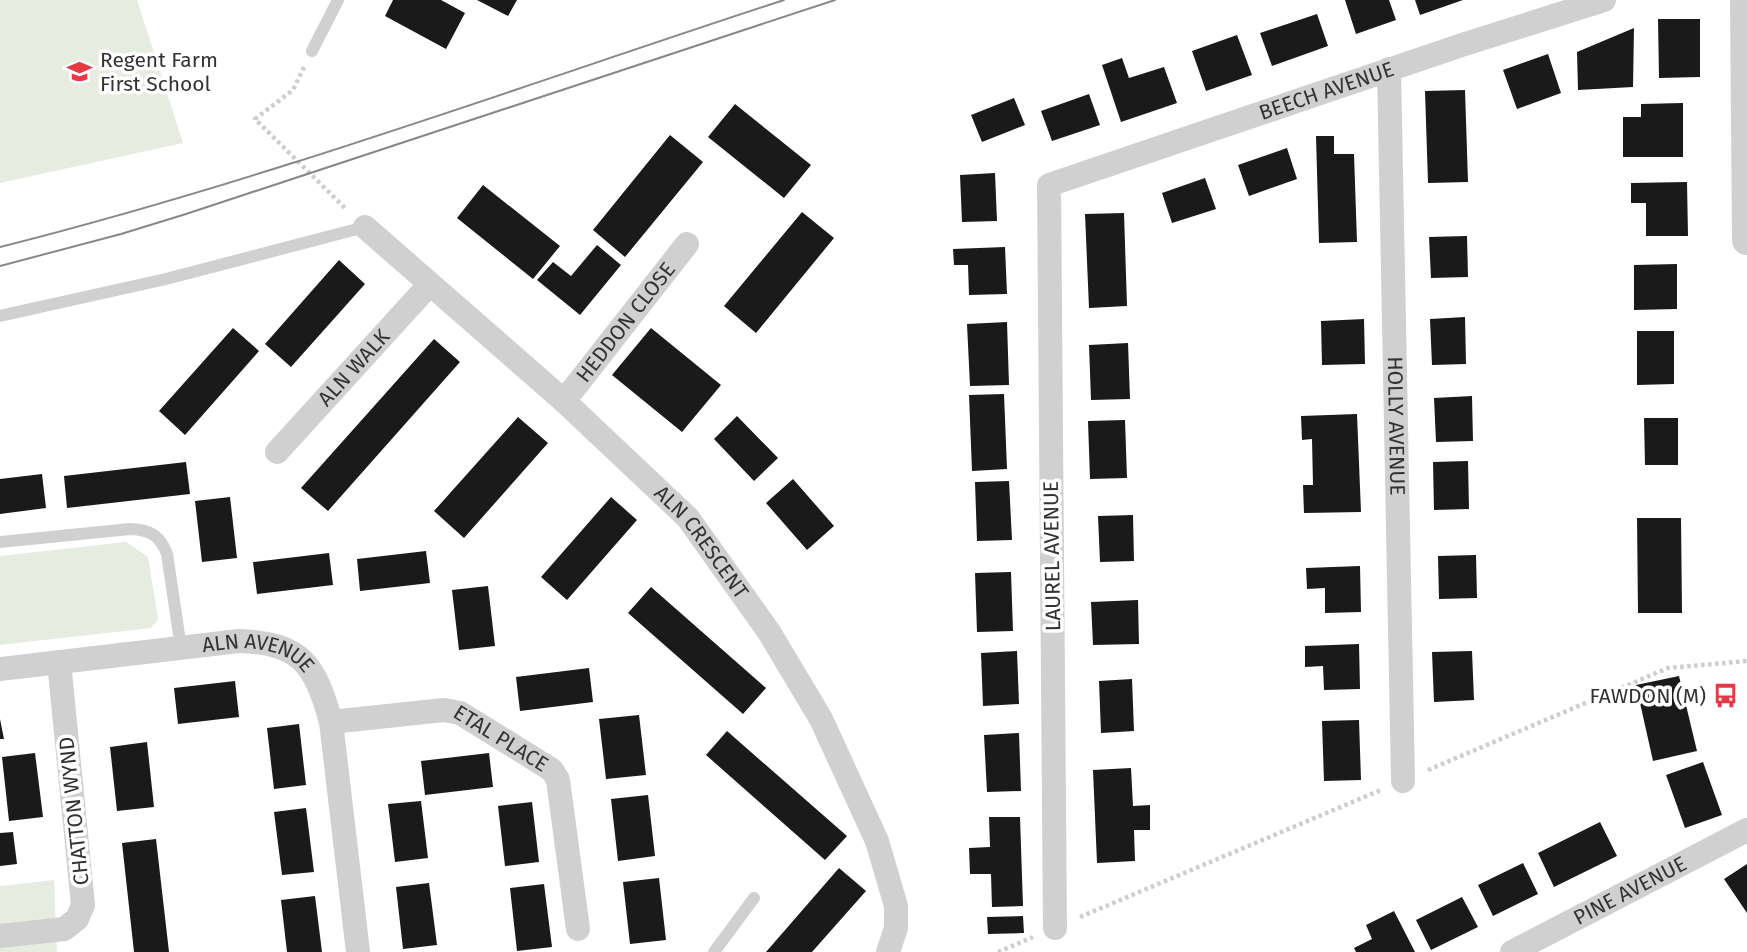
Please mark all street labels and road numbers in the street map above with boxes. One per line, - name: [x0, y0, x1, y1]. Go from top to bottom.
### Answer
- street label: BEECH AVENUE: [1256, 56, 1397, 126]
- street label: HEDDON CLOSE: [571, 257, 681, 388]
- street label: ALN WALK: [312, 323, 396, 411]
- street label: HOLLY AVENUE: [1382, 356, 1410, 496]
- street label: ALN CRESCENT: [649, 480, 754, 604]
- street label: LAUREL AVENUE: [1038, 481, 1066, 631]
- street label: ALN AVENUE: [201, 628, 320, 678]
- street label: ETAL PLACE: [449, 699, 553, 777]
- street label: CHATTON WYND: [53, 735, 95, 887]
- street label: PINE AVENUE: [1569, 851, 1691, 931]

